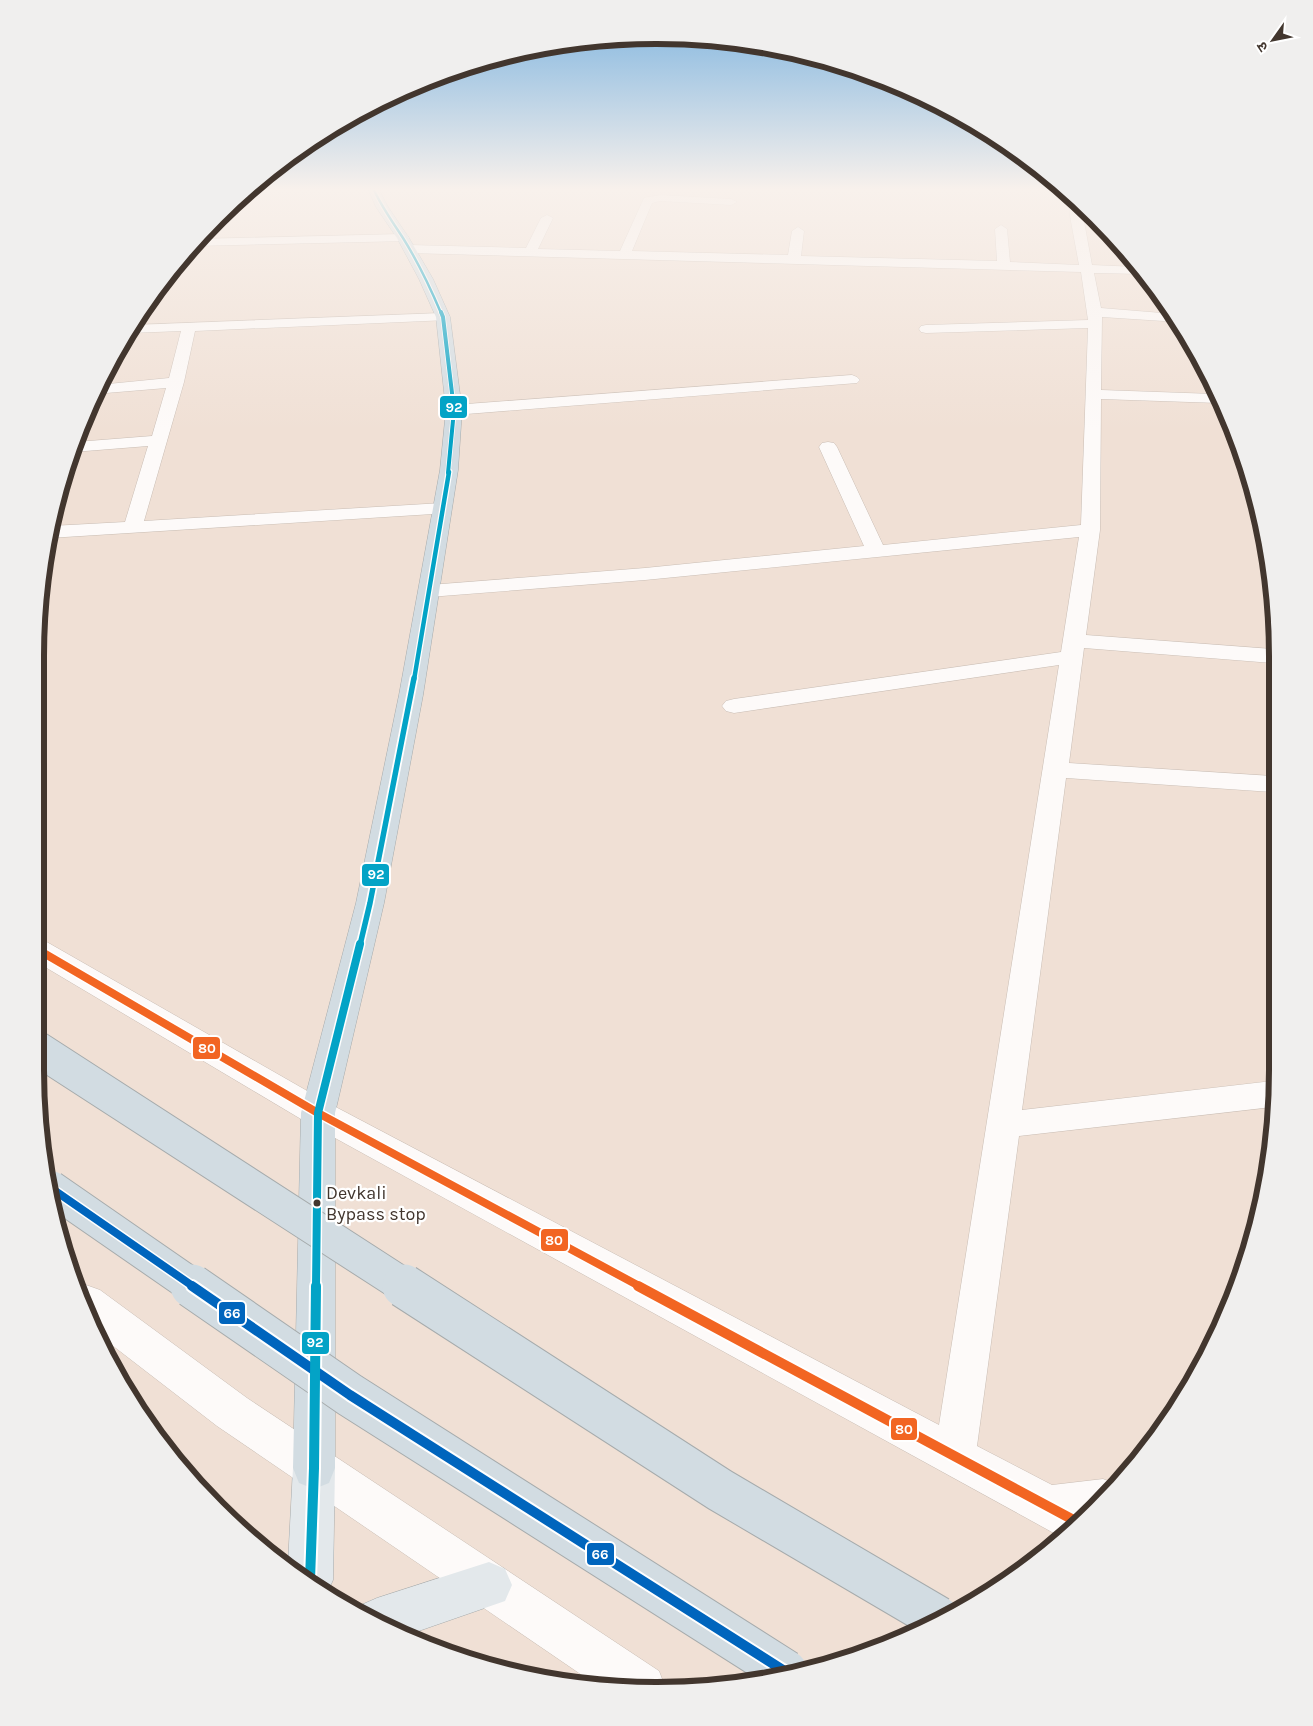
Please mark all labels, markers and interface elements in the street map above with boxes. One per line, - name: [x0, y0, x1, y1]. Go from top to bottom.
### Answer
- north arrow: [1248, 15, 1298, 65]
- text: उ: [1253, 38, 1272, 55]
- line badge: 92: [439, 395, 468, 419]
- text: 92: [445, 399, 463, 416]
- line badge: 92: [361, 863, 390, 887]
- text: 92: [367, 866, 385, 883]
- line badge: 80: [192, 1036, 221, 1060]
- text: 80: [198, 1040, 216, 1057]
- place label: Devkali Bypass stop: [326, 1182, 426, 1225]
- marker: Devkali Bypass stop: [312, 1198, 322, 1208]
- line badge: 80: [540, 1228, 569, 1252]
- text: 80: [545, 1232, 563, 1249]
- line badge: 66: [218, 1301, 246, 1325]
- text: 66: [224, 1305, 241, 1322]
- line badge: 92: [301, 1331, 330, 1355]
- text: 92: [306, 1334, 324, 1351]
- line badge: 80: [890, 1417, 918, 1441]
- text: 80: [895, 1421, 913, 1438]
- line badge: 66: [586, 1542, 615, 1566]
- text: 66: [592, 1546, 609, 1563]

